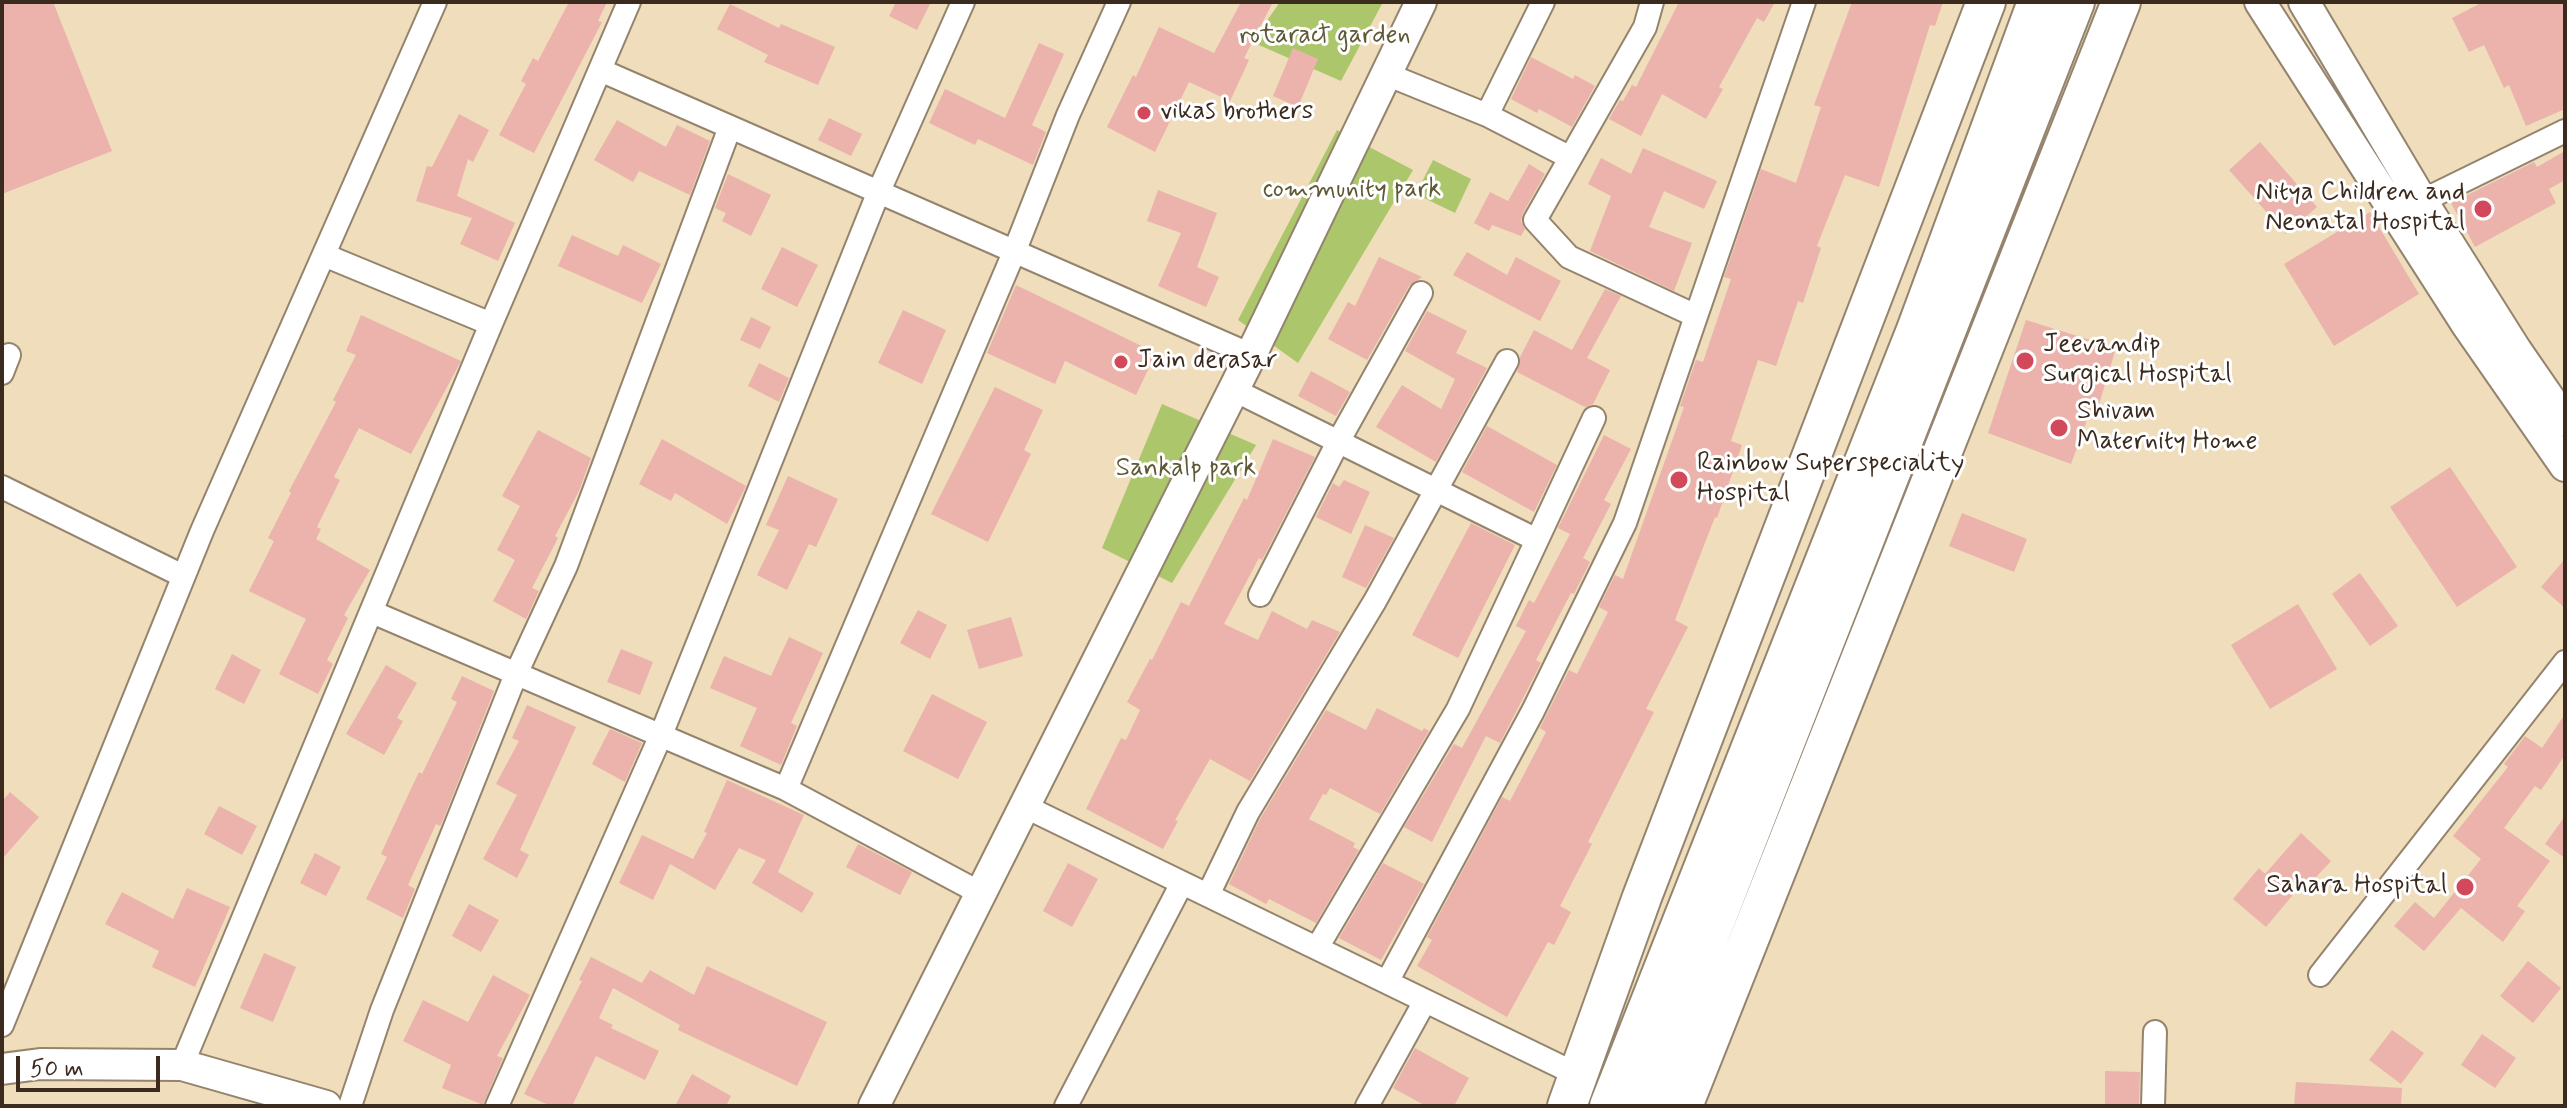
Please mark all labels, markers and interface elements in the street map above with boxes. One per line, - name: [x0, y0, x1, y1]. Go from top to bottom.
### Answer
- park label: rotaract garden: [1239, 21, 1411, 53]
- place label: vikas brothers: [1160, 97, 1313, 129]
- marker: vikas brothers: [1135, 104, 1153, 122]
- park label: community park: [1263, 175, 1441, 207]
- place label: Nitya Children and Neonatal Hospital: [2256, 178, 2465, 240]
- marker: Nitya Children and Neonatal Hospital: [2472, 198, 2494, 220]
- place label: Jeevandip Surgical Hospital: [2043, 330, 2232, 392]
- place label: Jain derasar: [1137, 346, 1277, 378]
- marker: Jeevandip Surgical Hospital: [2014, 350, 2036, 372]
- marker: Jain derasar: [1112, 353, 1130, 371]
- place label: Shivam Maternity Home: [2077, 397, 2257, 458]
- marker: Shivam Maternity Home: [2048, 417, 2070, 439]
- place label: Rainbow Superspeciality Hospital: [1697, 449, 1964, 510]
- park label: Sankalp park: [1116, 454, 1256, 486]
- marker: Rainbow Superspeciality Hospital: [1668, 469, 1690, 491]
- place label: Sahara Hospital: [2266, 871, 2447, 903]
- marker: Sahara Hospital: [2454, 876, 2476, 898]
- scale bar: [20, 1040, 164, 1090]
- text: 50 m: [30, 1054, 84, 1085]

